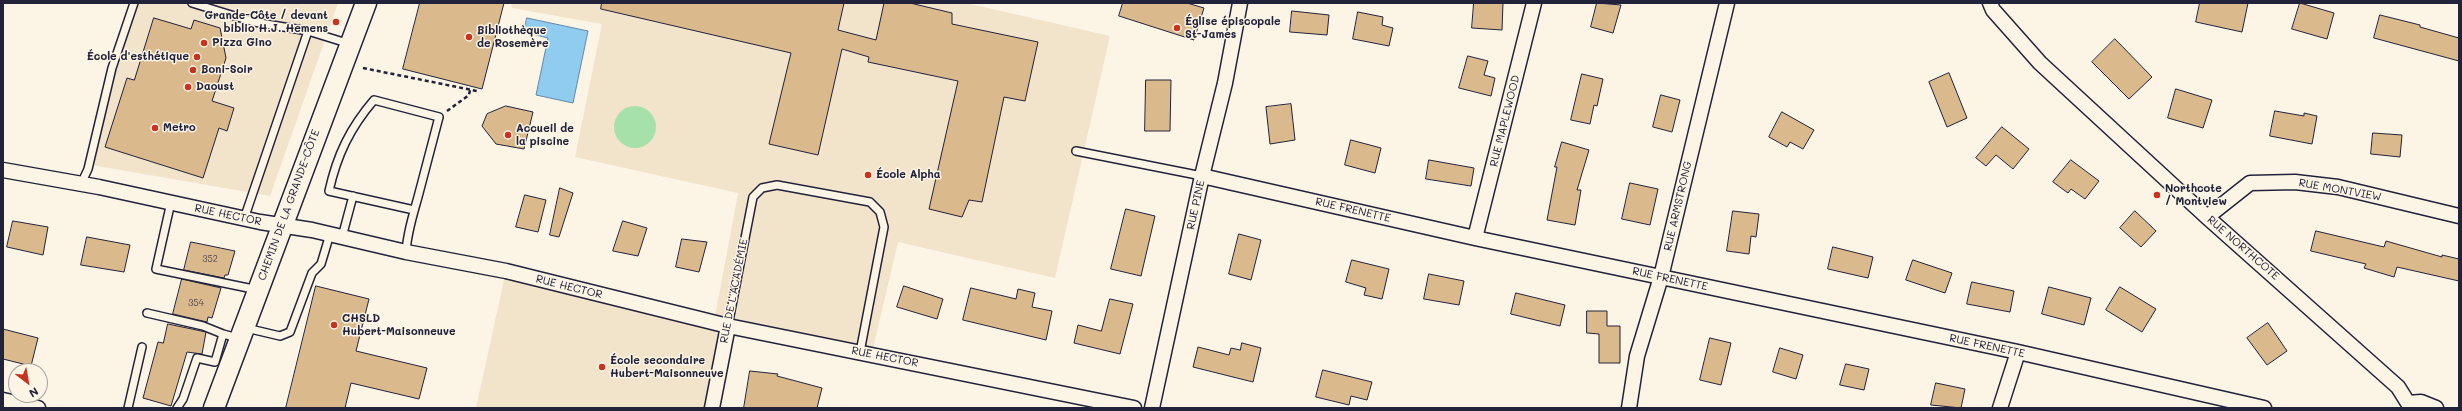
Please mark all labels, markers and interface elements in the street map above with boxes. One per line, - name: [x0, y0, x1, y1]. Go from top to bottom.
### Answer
- place label: Grande-Côte / devant biblio H.J. Hemens: [205, 9, 328, 35]
- place label: Église épiscopale St-James: [1185, 15, 1281, 41]
- marker: Grande-Côte / devant biblio H.J. Hemens: [331, 17, 341, 27]
- marker: Église épiscopale St-James: [1172, 23, 1182, 33]
- place label: Bibliothèque de Rosemère: [477, 24, 548, 50]
- marker: Bibliothèque de Rosemère: [464, 32, 474, 42]
- place label: Pizza Gino: [212, 36, 272, 50]
- marker: Pizza Gino: [199, 38, 209, 48]
- place label: École d'esthétique: [87, 50, 189, 64]
- marker: École d'esthétique: [192, 52, 202, 62]
- place label: Boni-Soir: [201, 63, 253, 77]
- marker: Boni-Soir: [188, 65, 198, 75]
- street label: RUE MAPLEWOOD: [1487, 74, 1523, 168]
- place label: Daoust: [196, 80, 234, 94]
- marker: Daoust: [183, 82, 193, 92]
- place label: Metro: [163, 121, 196, 135]
- place label: Accueil de la piscine: [516, 122, 574, 148]
- marker: Metro: [150, 123, 160, 133]
- street label: CHEMIN DE LA GRANDE-CÔTE: [255, 128, 323, 282]
- marker: Accueil de la piscine: [503, 130, 513, 140]
- street label: RUE ARMSTRONG: [1661, 160, 1695, 252]
- place label: École Alpha: [876, 168, 940, 182]
- marker: École Alpha: [863, 170, 873, 180]
- street label: RUE MONTVIEW: [2298, 176, 2382, 204]
- street label: RUE PINE: [1184, 179, 1208, 231]
- place label: Northcote / Montview: [2165, 182, 2227, 208]
- marker: Northcote / Montview: [2152, 190, 2162, 200]
- street label: RUE FRENETTE: [1314, 195, 1392, 225]
- street label: RUE HECTOR: [193, 201, 263, 229]
- street label: RUE NORTHCOTE: [2204, 213, 2282, 283]
- street label: RUE DE L'ACADÉMIE: [717, 238, 751, 344]
- house number: 352: [202, 254, 218, 264]
- street label: RUE FRENETTE: [1631, 265, 1709, 293]
- street label: RUE HECTOR: [534, 272, 604, 302]
- house number: 354: [188, 298, 204, 308]
- place label: CHSLD Hubert-Maisonneuve: [342, 312, 456, 338]
- marker: CHSLD Hubert-Maisonneuve: [329, 320, 339, 330]
- street label: RUE FRENETTE: [1948, 332, 2026, 360]
- street label: RUE HECTOR: [850, 344, 920, 370]
- place label: École secondaire Hubert-Maisonneuve: [610, 354, 724, 380]
- marker: École secondaire Hubert-Maisonneuve: [597, 362, 607, 372]
- north arrow: [8, 363, 48, 403]
- text: N: [26, 384, 41, 401]

